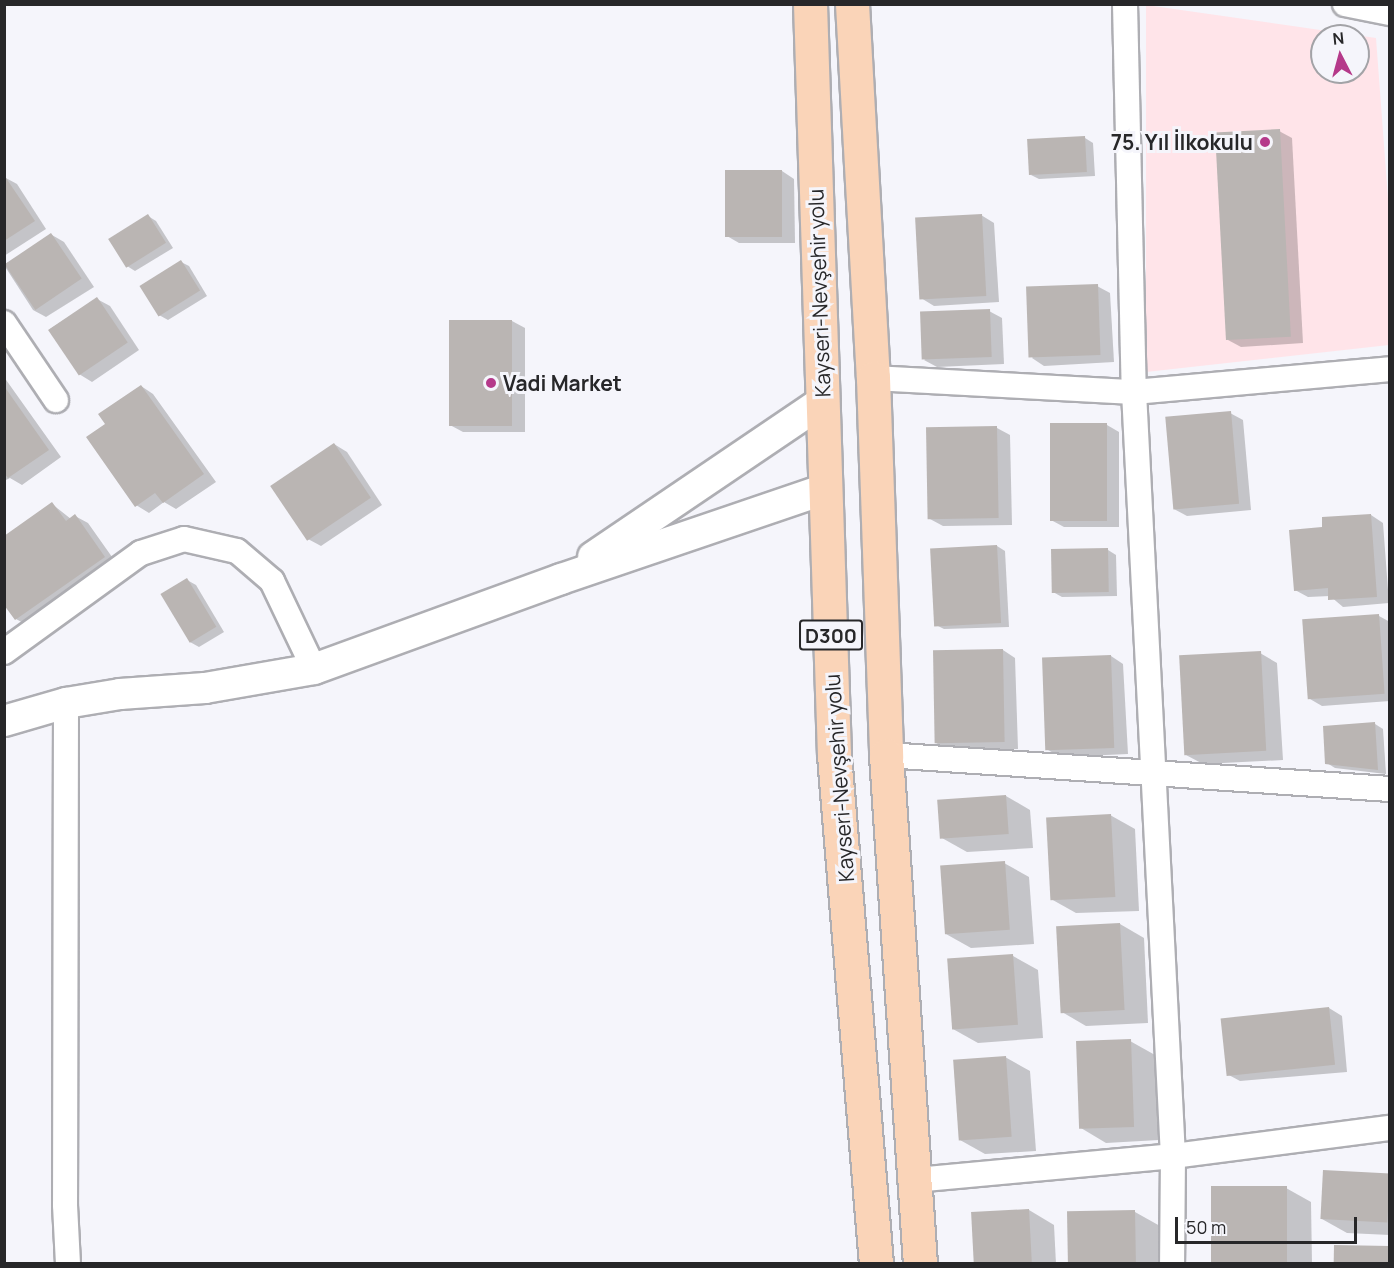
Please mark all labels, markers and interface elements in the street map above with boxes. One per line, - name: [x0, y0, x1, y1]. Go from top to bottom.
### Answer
- north arrow: [1310, 24, 1370, 84]
- text: N: [1331, 27, 1345, 50]
- place label: 75. Yıl İlkokulu: [1111, 129, 1253, 155]
- marker: 75. Yıl İlkokulu: [1258, 135, 1272, 149]
- street label: Kayseri-Nevşehir yolu: [803, 188, 835, 398]
- place label: Vadi Market: [503, 370, 622, 396]
- marker: Vadi Market: [484, 376, 498, 390]
- road number: D300: [798, 618, 864, 652]
- street label: Kayseri-Nevşehir yolu: [819, 673, 859, 883]
- scale bar: [1178, 1205, 1360, 1243]
- text: 50 m: [1186, 1215, 1226, 1239]

